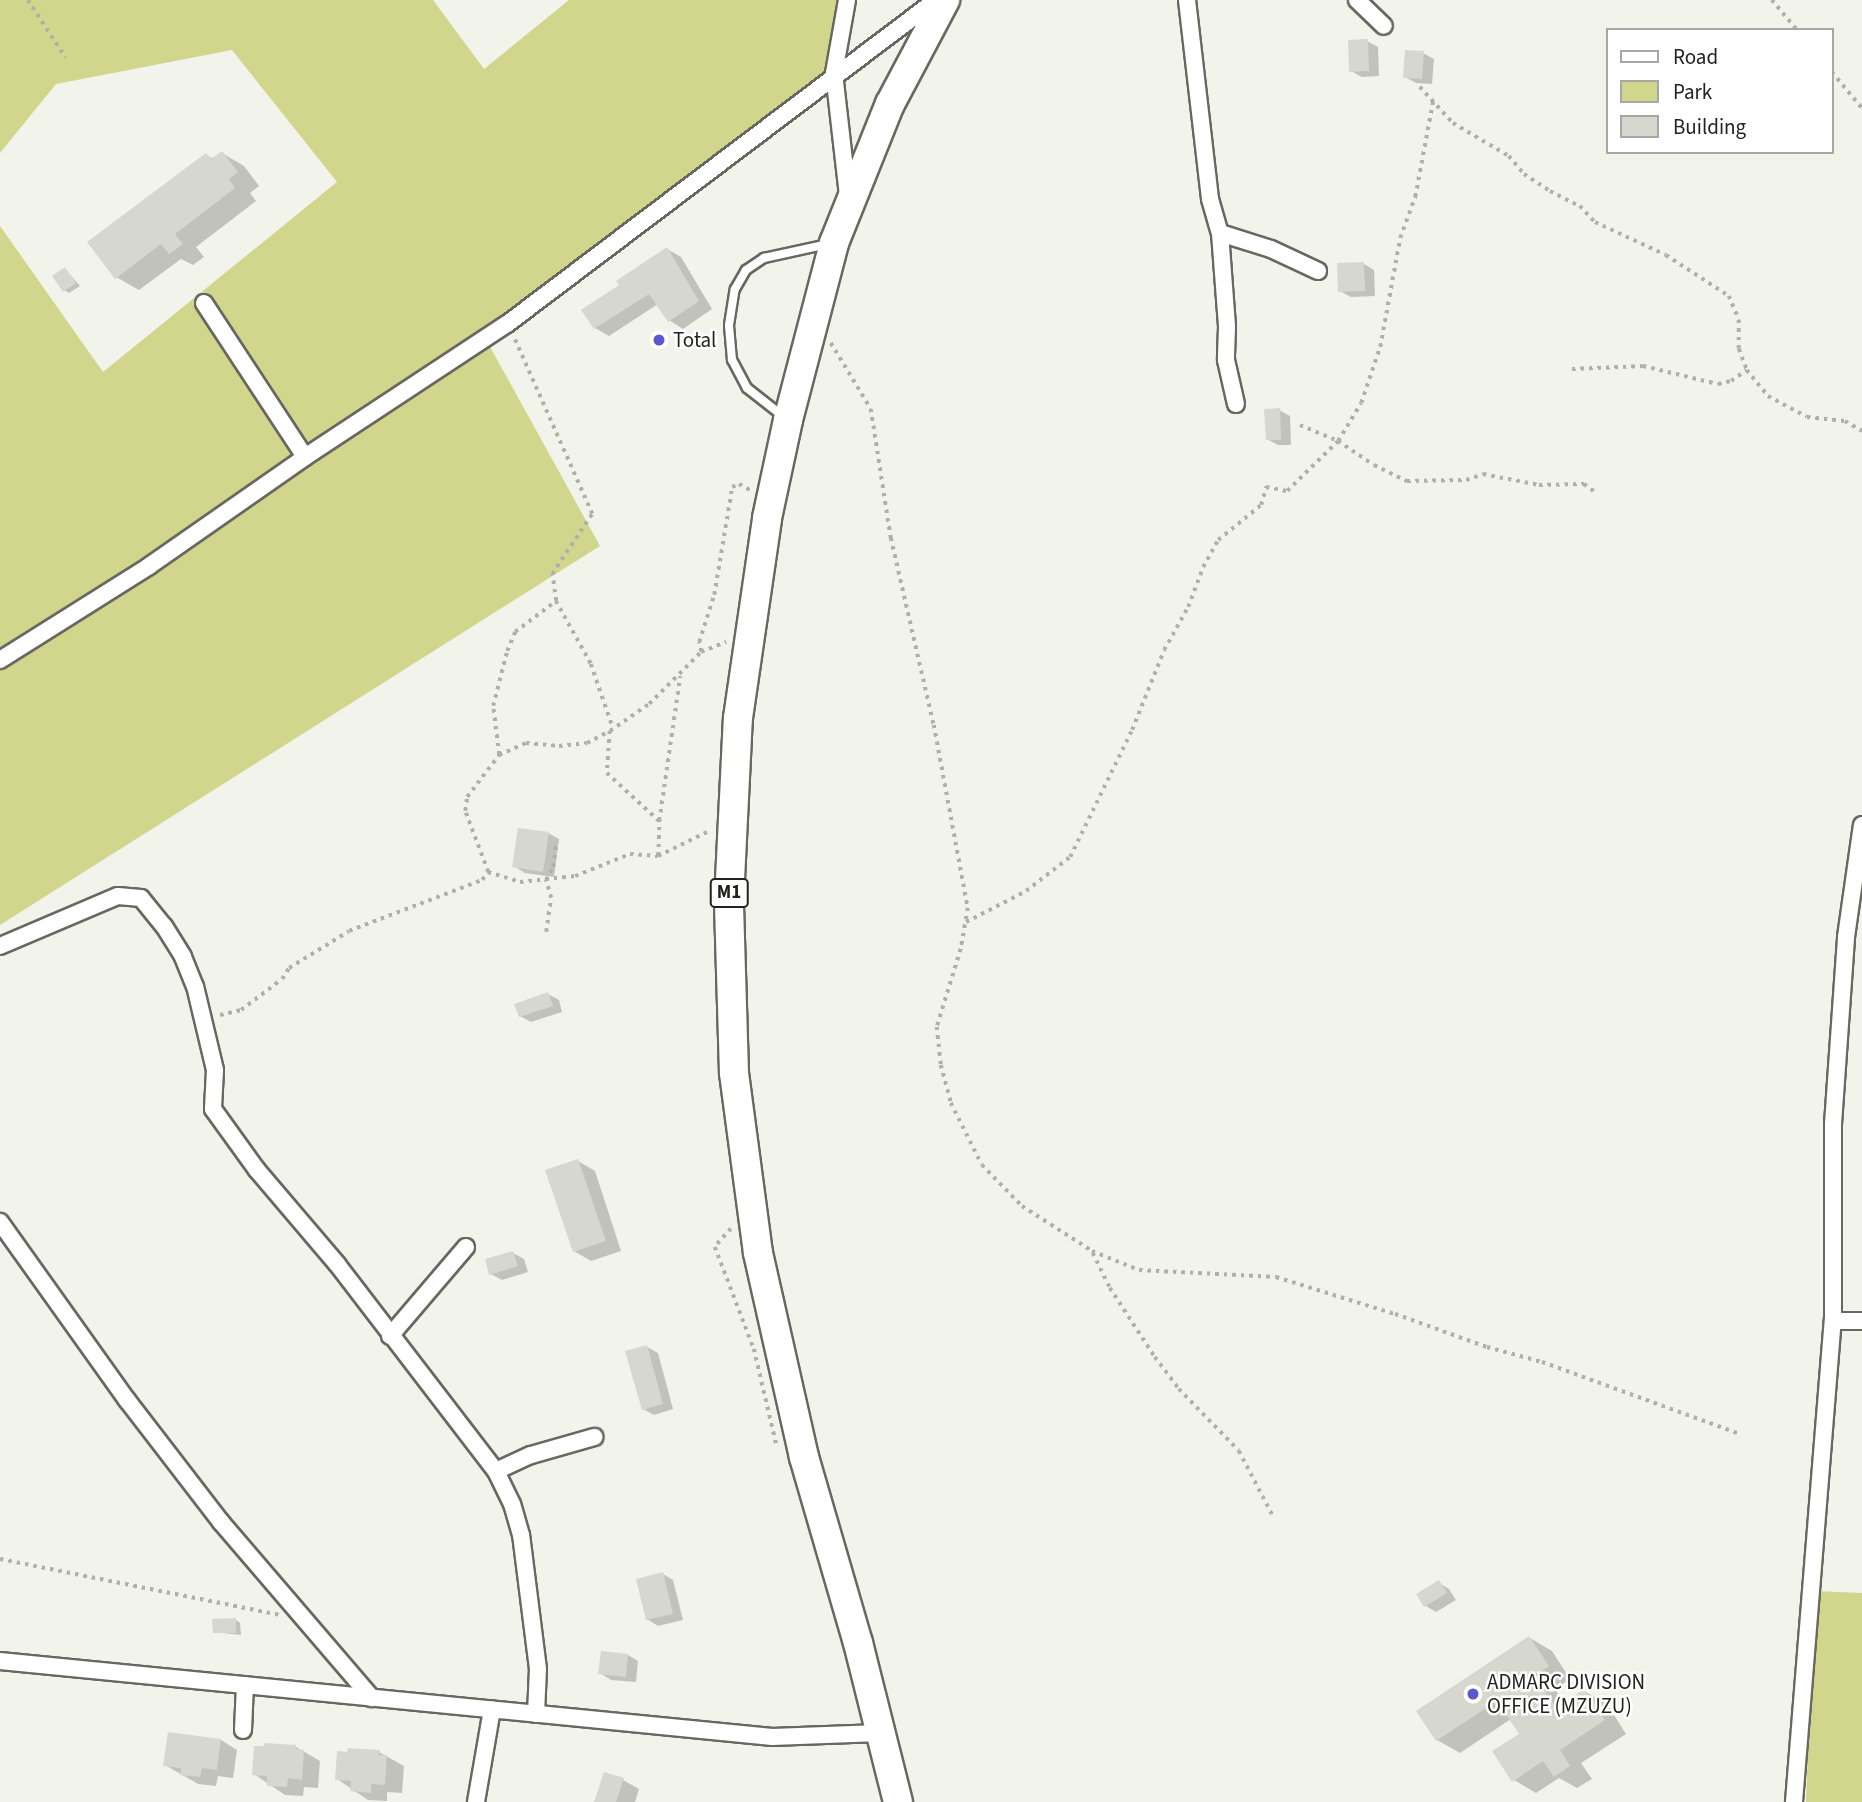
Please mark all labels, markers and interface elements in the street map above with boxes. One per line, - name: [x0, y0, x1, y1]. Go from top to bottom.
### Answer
- legend: [1606, 28, 1834, 154]
- text: Road: [1673, 42, 1718, 72]
- text: Park: [1673, 77, 1712, 107]
- text: Building: [1673, 112, 1746, 142]
- place label: Total: [673, 327, 716, 353]
- marker: Total: [651, 332, 667, 348]
- road number: M1: [708, 878, 750, 908]
- place label: ADMARC DIVISION OFFICE (MZUZU): [1487, 1669, 1645, 1719]
- marker: ADMARC DIVISION OFFICE (MZUZU): [1465, 1686, 1481, 1702]

